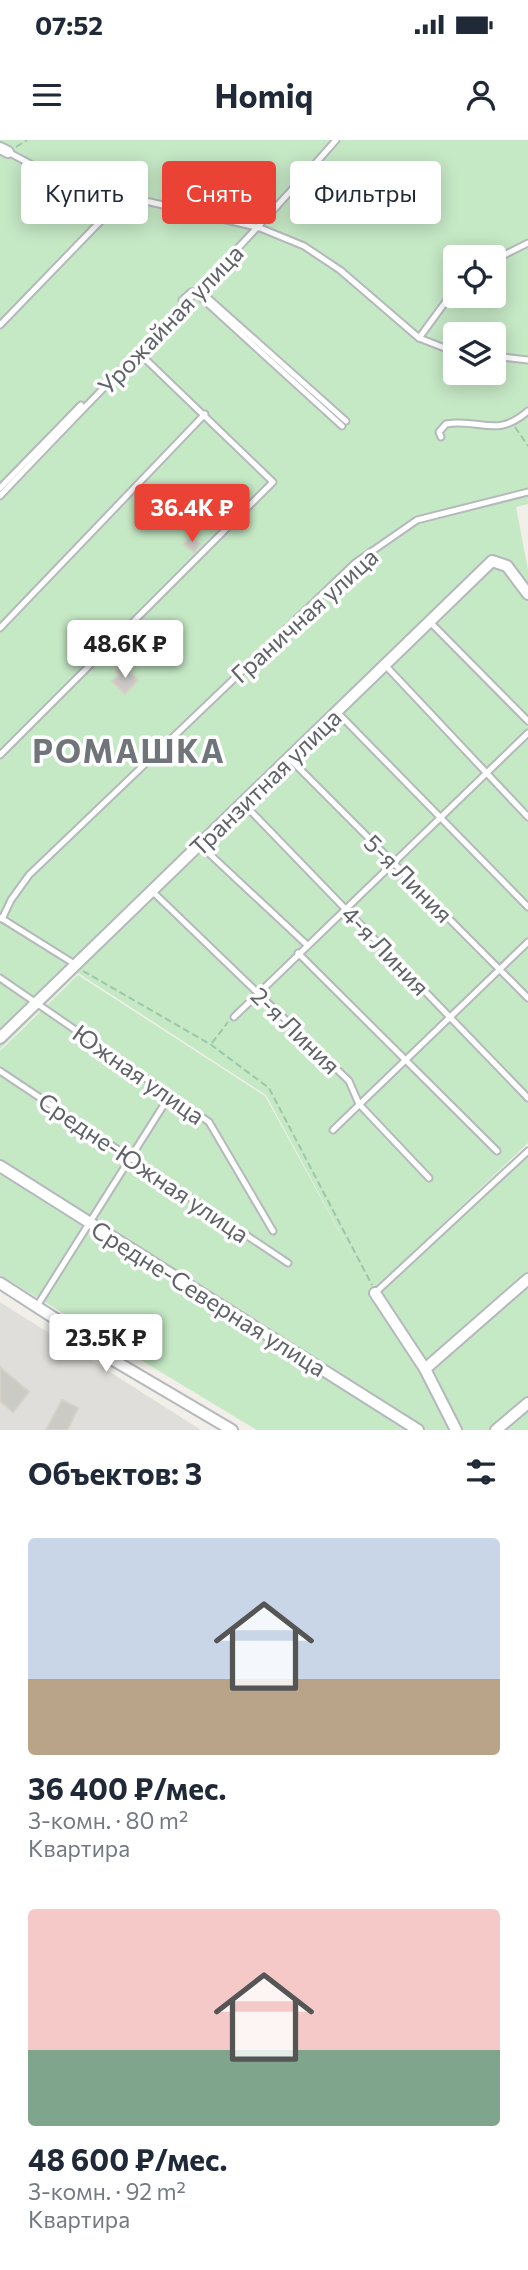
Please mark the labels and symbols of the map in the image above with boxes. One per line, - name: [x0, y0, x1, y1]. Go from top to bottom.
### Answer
- street label: Урожайная улица: [91, 238, 249, 400]
- pin: 36.4K ₽: [127, 484, 257, 544]
- street label: Граничная улица: [225, 542, 383, 688]
- pin: 48.6K ₽: [60, 620, 190, 680]
- street label: Транзитная улица: [183, 702, 347, 862]
- district label: РОМАШКА: [32, 730, 226, 770]
- street label: 5-я Линия: [359, 828, 459, 928]
- street label: 4-я Линия: [336, 899, 436, 1001]
- street label: 2-я Линия: [245, 980, 347, 1080]
- street label: Южная улица: [68, 1018, 210, 1130]
- street label: Средне-Южная улица: [33, 1086, 255, 1248]
- street label: Средне-Северная улица: [86, 1214, 332, 1382]
- pin: 23.5K ₽: [41, 1314, 171, 1374]

